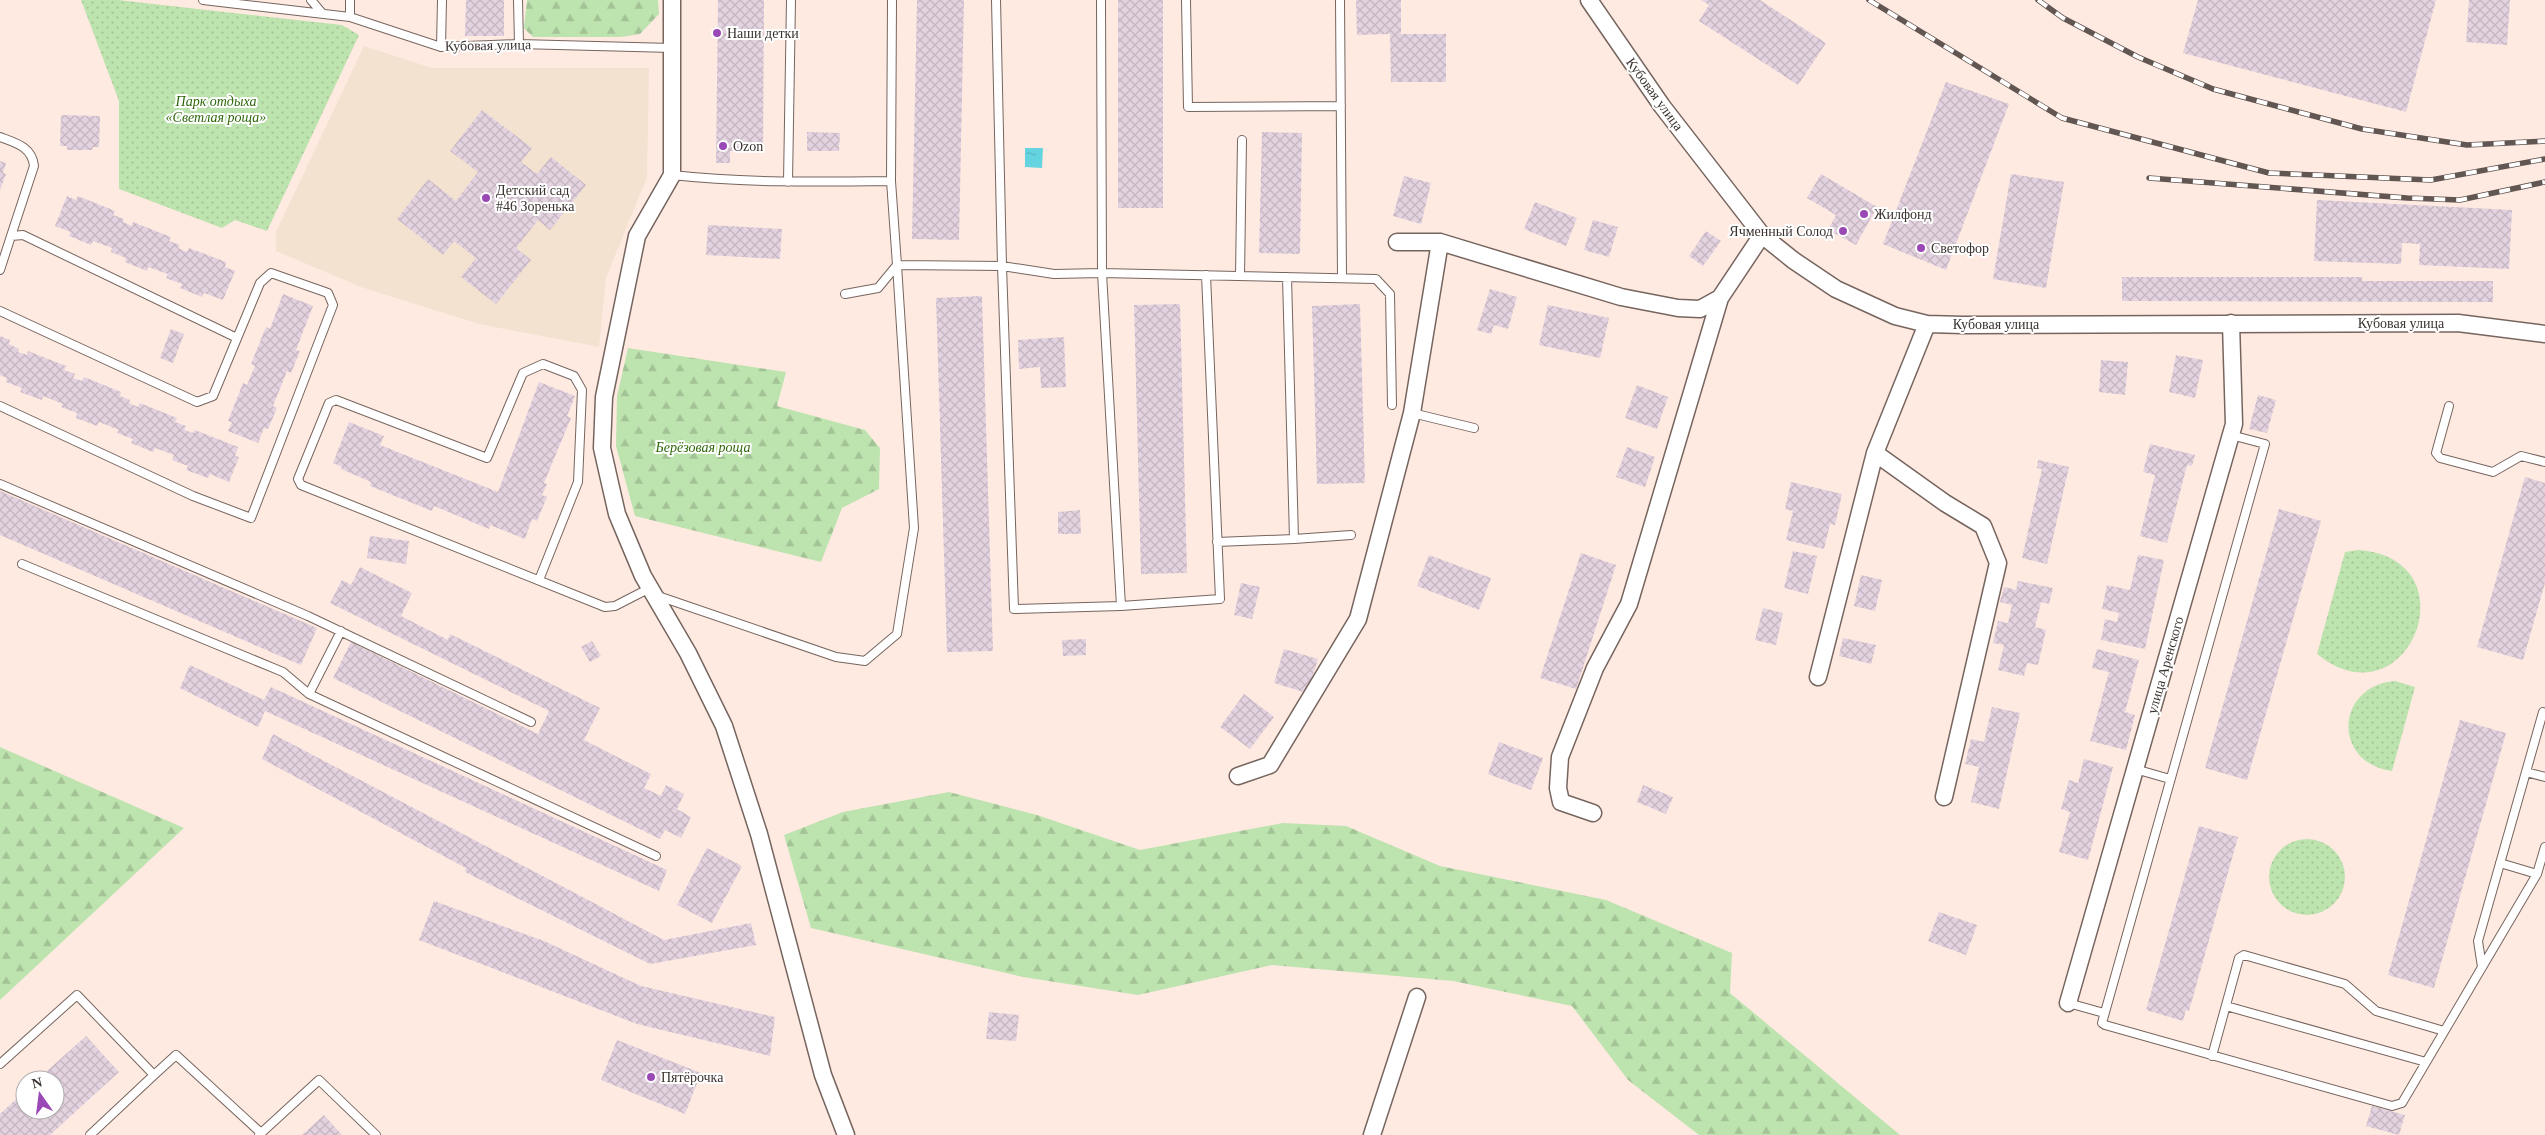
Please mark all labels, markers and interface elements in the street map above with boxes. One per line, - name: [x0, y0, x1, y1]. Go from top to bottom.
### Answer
- place label: Наши детки: [727, 26, 799, 41]
- marker: Наши детки: [711, 27, 723, 39]
- street label: Кубовая улица: [445, 37, 532, 54]
- street label: Кубовая улица: [1623, 55, 1687, 134]
- park label: Парк отдыха «Светлая роща»: [166, 94, 266, 125]
- place label: Ozon: [733, 139, 763, 154]
- marker: Ozon: [717, 140, 729, 152]
- place label: Детский сад #46 Зоренька: [496, 183, 575, 214]
- marker: Детский сад #46 Зоренька: [480, 192, 492, 204]
- place label: Жилфонд: [1874, 207, 1932, 222]
- marker: Жилфонд: [1858, 208, 1870, 220]
- place label: Ячменный Солод: [1729, 224, 1833, 239]
- marker: Ячменный Солод: [1837, 225, 1849, 237]
- place label: Светофор: [1931, 241, 1989, 256]
- marker: Светофор: [1915, 242, 1927, 254]
- street label: Кубовая улица: [2358, 316, 2445, 331]
- street label: Кубовая улица: [1953, 317, 2040, 332]
- park label: Берёзовая роща: [655, 440, 750, 455]
- street label: улица Аренского: [2144, 615, 2187, 716]
- north arrow: [15, 1070, 65, 1120]
- place label: Пятёрочка: [661, 1070, 724, 1085]
- marker: Пятёрочка: [645, 1071, 657, 1083]
- text: N: [30, 1074, 44, 1091]

